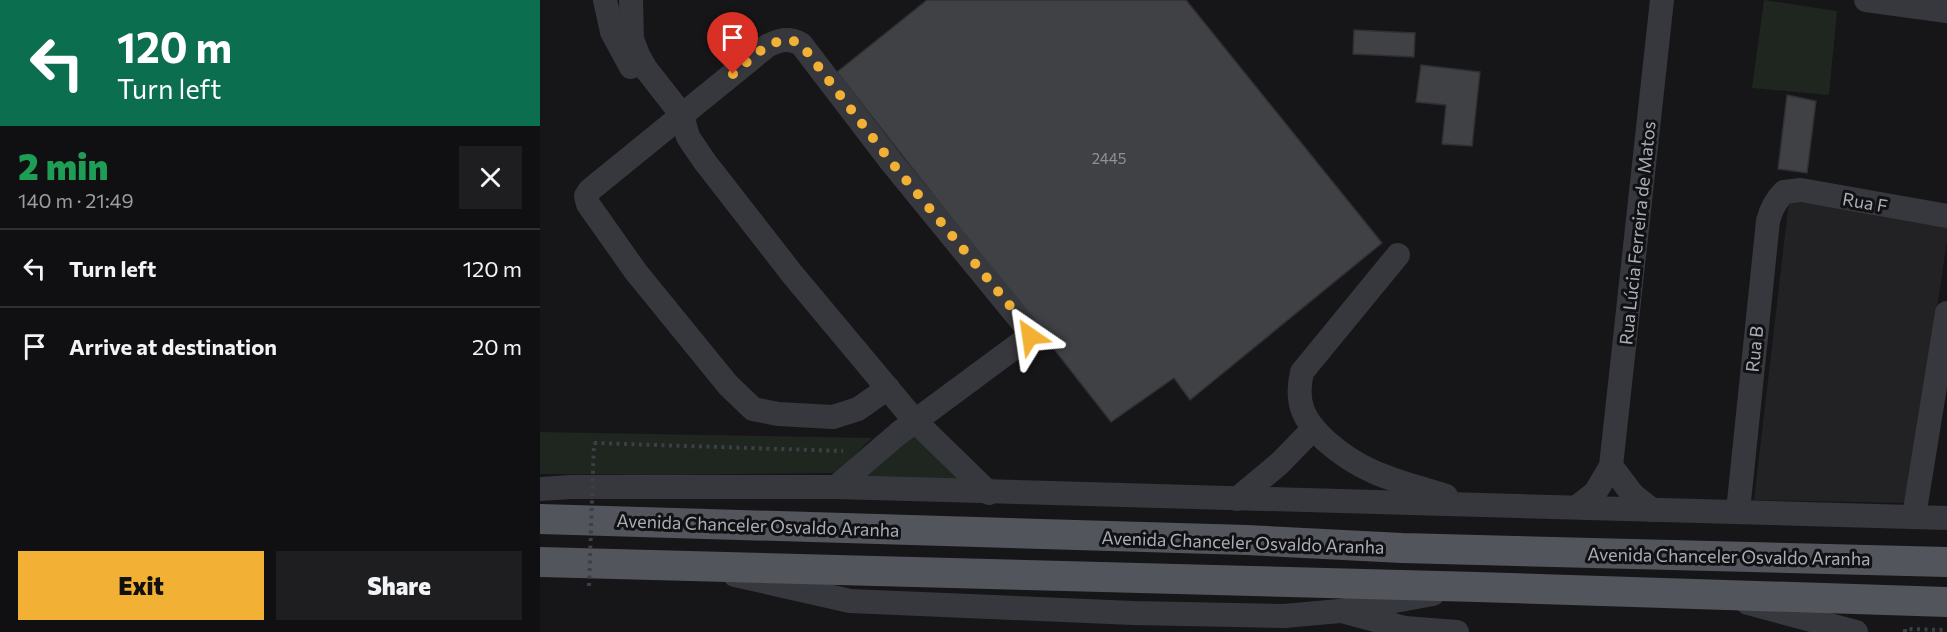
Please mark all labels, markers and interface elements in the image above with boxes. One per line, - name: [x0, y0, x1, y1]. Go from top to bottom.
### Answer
- pin: [707, 12, 758, 74]
- text: 120 m: [117, 20, 232, 72]
- icon: arrive: [716, 21, 749, 54]
- icon: left: [18, 24, 96, 102]
- text: Turn left: [117, 72, 221, 105]
- street label: Rua Lúcia Ferreira de Matos: [1614, 120, 1660, 346]
- text: 2 min: [18, 143, 108, 187]
- button: close: [459, 146, 522, 209]
- house number: 2445: [1092, 149, 1126, 167]
- street label: Rua F: [1841, 187, 1889, 217]
- text: 140 m · 21:49: [18, 188, 134, 212]
- icon: left: [18, 252, 51, 285]
- text: Turn left: [69, 255, 156, 282]
- text: 120 m: [463, 255, 522, 282]
- position arrow: [998, 304, 1062, 368]
- street label: Rua B: [1741, 325, 1767, 373]
- icon: arrive: [18, 330, 51, 363]
- text: Arrive at destination: [69, 333, 277, 360]
- text: 20 m: [472, 333, 522, 360]
- street label: Avenida Chanceler Osvaldo Aranha: [616, 509, 900, 541]
- street label: Avenida Chanceler Osvaldo Aranha: [1101, 526, 1385, 558]
- street label: Avenida Chanceler Osvaldo Aranha: [1587, 543, 1871, 569]
- button: Exit: [18, 551, 264, 620]
- button: Share: [276, 551, 522, 620]

